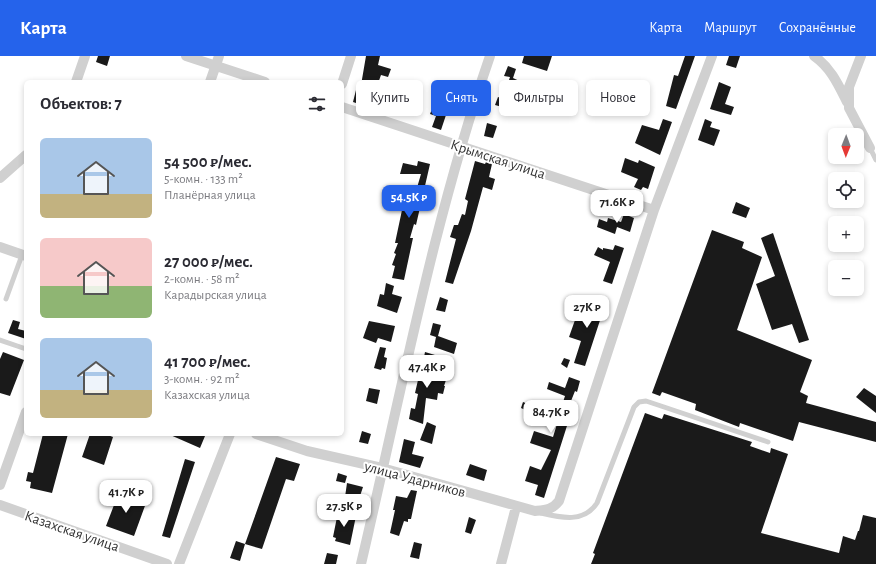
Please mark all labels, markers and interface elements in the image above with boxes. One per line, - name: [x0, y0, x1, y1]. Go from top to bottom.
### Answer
- text: Карта: [20, 19, 67, 38]
- text: Карта: [649, 21, 682, 35]
- text: Маршрут: [704, 21, 757, 35]
- text: Сохранённые: [779, 21, 856, 35]
- chip: Купить: [356, 80, 423, 116]
- chip: Снять: [431, 80, 491, 116]
- chip: Фильтры: [499, 80, 578, 116]
- chip: Новое: [586, 80, 650, 116]
- icon: filters: [306, 93, 328, 115]
- text: Объектов: 7: [40, 95, 122, 112]
- north arrow: [828, 128, 864, 164]
- map controls: [828, 128, 864, 296]
- street label: Крымская улица: [449, 137, 547, 182]
- text: 54 500 ₽/мес.: [164, 153, 252, 170]
- icon: home: [72, 154, 120, 202]
- button: locate: [828, 172, 864, 208]
- text: 5-комн. · 133 m²: [164, 173, 243, 186]
- pin: 54.5K ₽: [372, 185, 446, 219]
- text: Планёрная улица: [164, 189, 256, 202]
- pin: 71.6K ₽: [580, 190, 654, 224]
- text: 54.5K ₽: [391, 191, 427, 204]
- text: 71.6K ₽: [599, 196, 635, 209]
- button: +: [828, 216, 864, 252]
- text: 27 000 ₽/мес.: [164, 253, 253, 270]
- icon: home: [72, 254, 120, 302]
- button: −: [828, 260, 864, 296]
- text: 2-комн. · 58 m²: [164, 273, 240, 286]
- text: Карадырская улица: [164, 289, 267, 302]
- pin: 27K ₽: [559, 295, 615, 329]
- text: 27K ₽: [573, 301, 601, 314]
- text: 41 700 ₽/мес.: [164, 353, 251, 370]
- icon: home: [72, 354, 120, 402]
- pin: 47.4K ₽: [390, 355, 464, 389]
- text: 47.4K ₽: [408, 361, 446, 374]
- text: 3-комн. · 92 m²: [164, 373, 239, 386]
- text: Казахская улица: [164, 389, 250, 402]
- pin: 84.7K ₽: [514, 400, 588, 434]
- text: 84.7K ₽: [532, 406, 570, 419]
- street label: улица Ударников: [362, 459, 467, 500]
- pin: 41.7K ₽: [89, 480, 163, 514]
- text: 41.7K ₽: [108, 486, 144, 499]
- pin: 27.5K ₽: [307, 494, 381, 528]
- text: 27.5K ₽: [326, 500, 362, 513]
- street label: Казахская улица: [23, 508, 121, 555]

